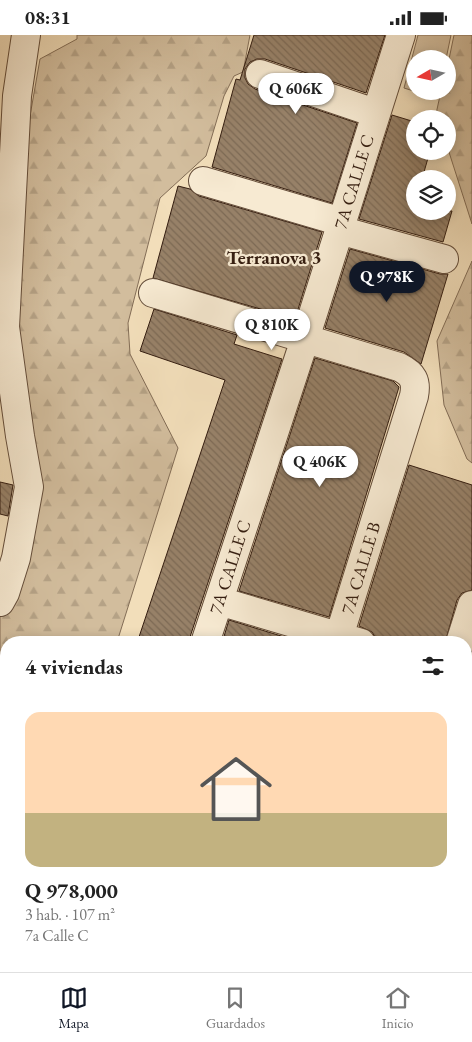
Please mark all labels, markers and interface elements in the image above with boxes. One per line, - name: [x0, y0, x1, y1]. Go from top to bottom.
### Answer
- text: 08:31: [25, 5, 71, 30]
- north arrow: [406, 50, 456, 100]
- map controls: [406, 50, 456, 220]
- pin: Q 606K: [255, 73, 337, 115]
- text: Q 606K: [269, 78, 323, 99]
- button: locate: [406, 110, 456, 160]
- street label: 7A CALLE C: [328, 132, 379, 232]
- button: layers: [406, 170, 456, 220]
- district label: Terranova 3: [227, 245, 321, 270]
- pin: Q 978K: [346, 261, 428, 303]
- text: Q 978K: [360, 266, 414, 287]
- pin: Q 810K: [231, 309, 313, 351]
- text: Q 810K: [245, 314, 299, 335]
- pin: Q 406K: [279, 445, 361, 488]
- text: Q 406K: [293, 451, 347, 472]
- street label: 7A CALLE C: [204, 517, 256, 617]
- street label: 7A CALLE B: [336, 519, 385, 617]
- icon: filters: [419, 652, 447, 680]
- text: 4 viviendas: [25, 653, 123, 680]
- icon: home: [191, 744, 281, 834]
- text: Q 978,000: [25, 877, 118, 904]
- text: 3 hab. · 107 m²: [25, 904, 115, 925]
- text: 7a Calle C: [25, 925, 89, 946]
- tab: Mapa: [58, 984, 89, 1032]
- tab: Guardados: [206, 984, 265, 1032]
- tab: Inicio: [382, 984, 414, 1032]

